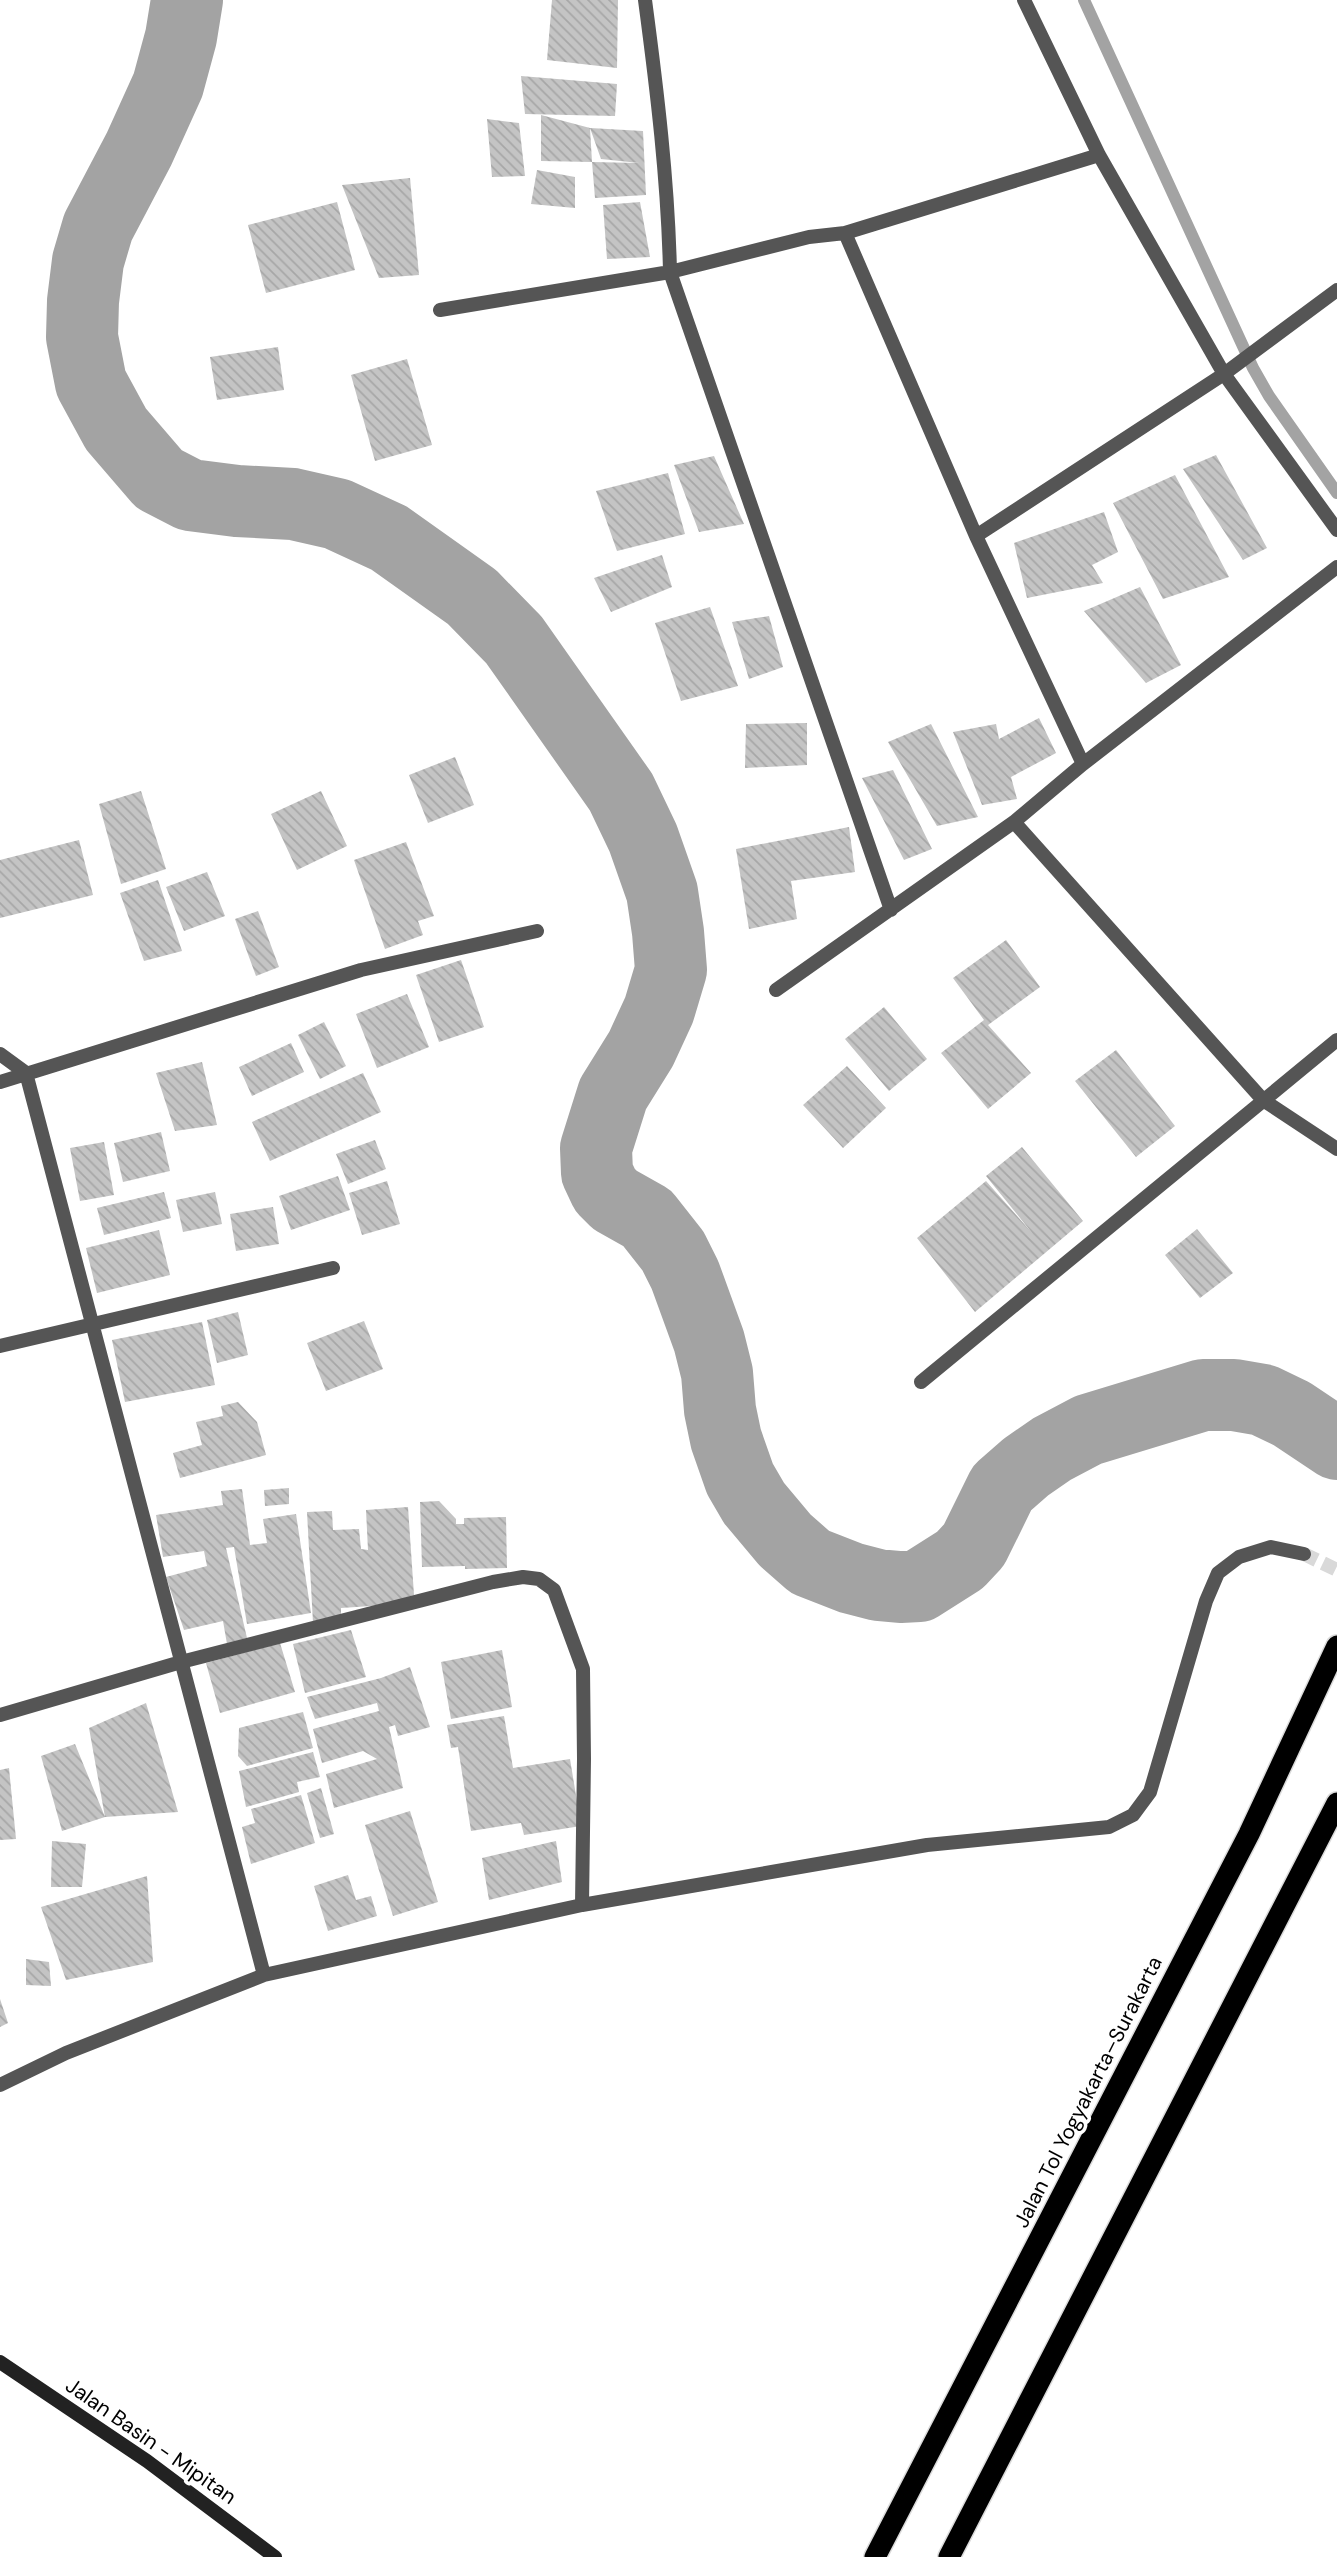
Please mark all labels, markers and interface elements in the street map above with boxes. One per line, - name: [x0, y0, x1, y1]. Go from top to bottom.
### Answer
- street label: Jalan Tol Yogyakarta–Surakarta: [1007, 1952, 1169, 2232]
- street label: Jalan Basin - Mipitan: [60, 2371, 242, 2511]

